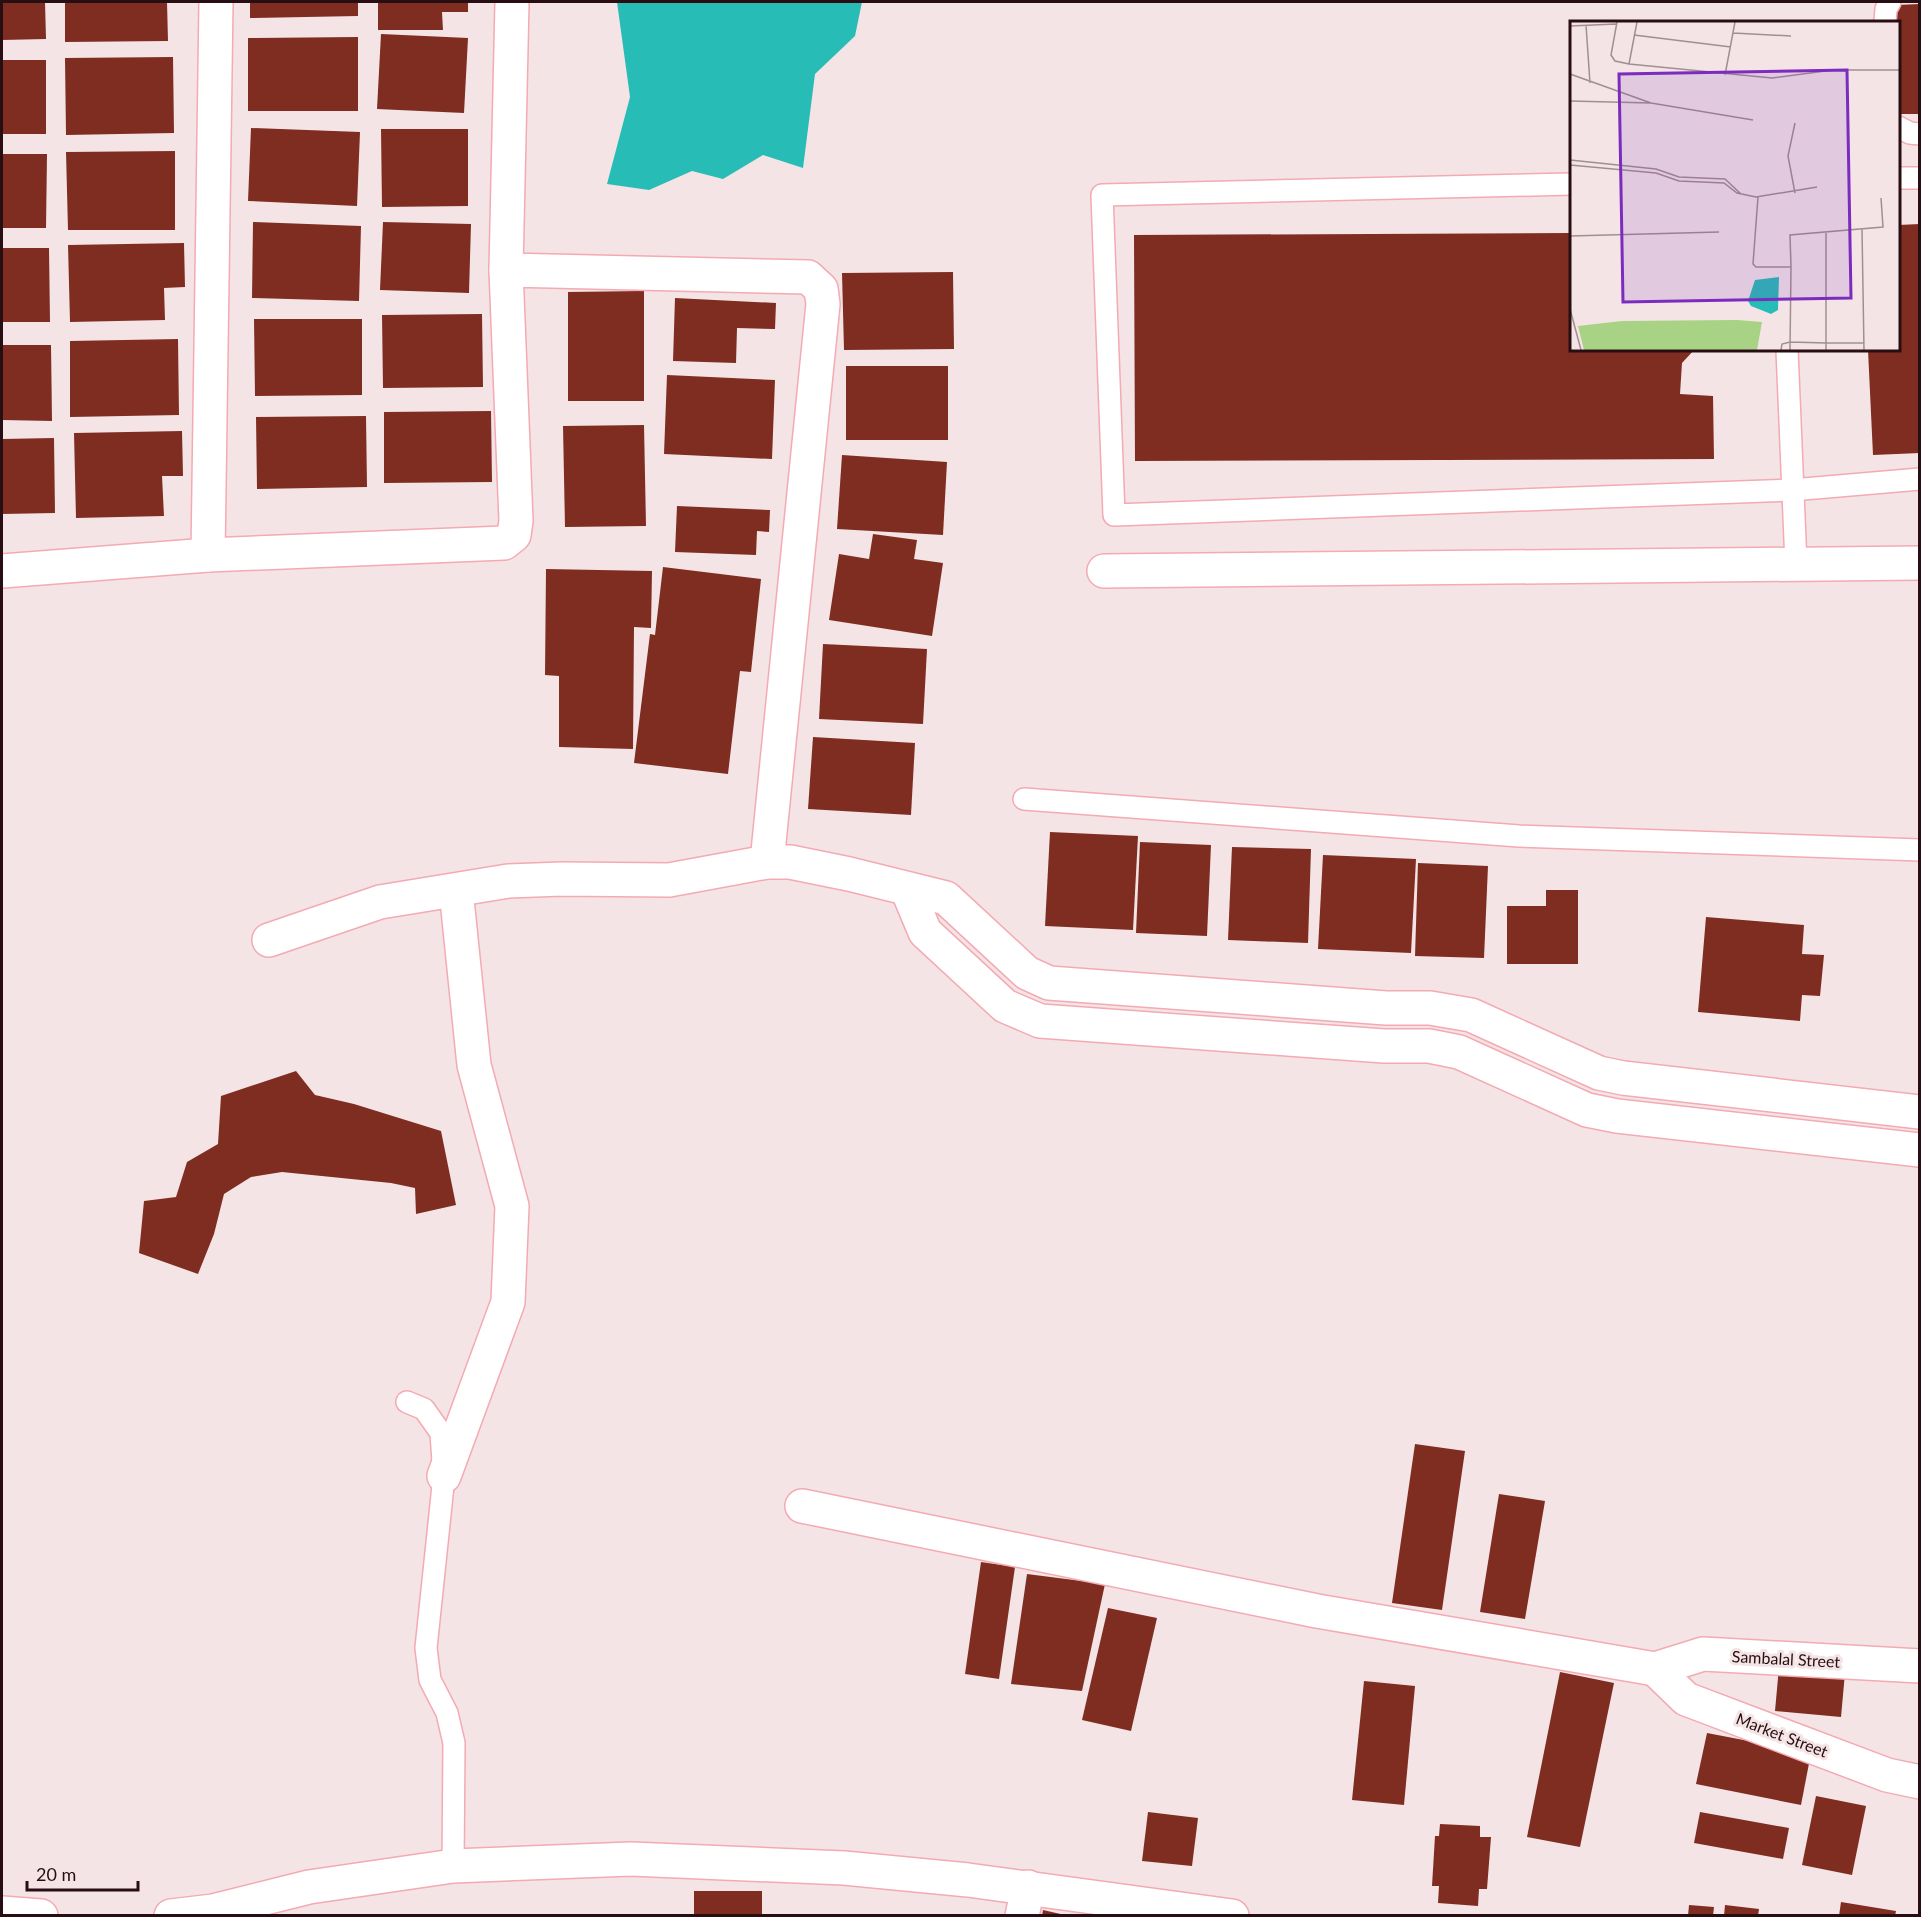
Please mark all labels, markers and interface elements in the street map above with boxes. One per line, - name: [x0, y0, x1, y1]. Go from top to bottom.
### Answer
- inset map: [1570, 21, 1900, 351]
- street label: Sambalal Street: [1731, 1646, 1841, 1671]
- street label: Market Street: [1734, 1708, 1831, 1761]
- scale bar: [27, 1854, 138, 1892]
- text: 20 m: [36, 1863, 76, 1885]

